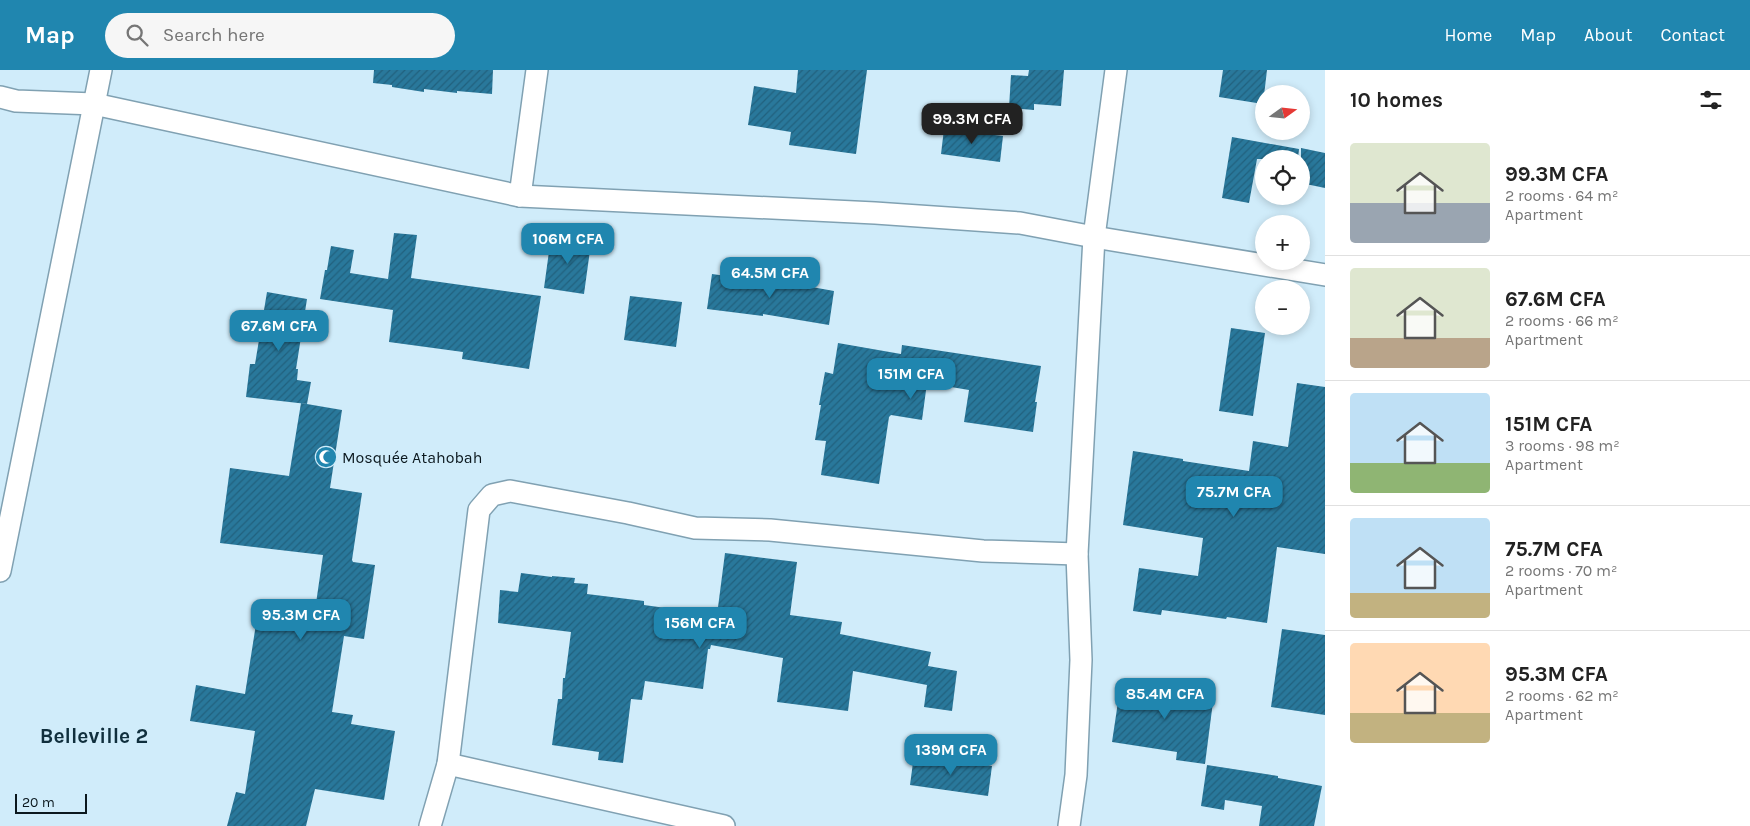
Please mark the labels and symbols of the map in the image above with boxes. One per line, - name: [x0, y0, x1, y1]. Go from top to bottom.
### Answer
- north arrow: [1255, 85, 1310, 140]
- pin: 99.3M CFA: [915, 102, 1029, 145]
- pin: 106M CFA: [516, 222, 620, 265]
- pin: 64.5M CFA: [713, 256, 827, 299]
- pin: 67.6M CFA: [222, 310, 336, 352]
- pin: 151M CFA: [859, 358, 963, 400]
- mosque icon: Mosquée Atahobah: [314, 445, 338, 469]
- place label: Mosquée Atahobah: [342, 448, 482, 467]
- pin: 75.7M CFA: [1177, 476, 1291, 518]
- pin: 95.3M CFA: [244, 598, 358, 641]
- pin: 156M CFA: [648, 606, 752, 649]
- pin: 85.4M CFA: [1108, 678, 1222, 720]
- district label: Belleville 2: [40, 724, 148, 748]
- pin: 139M CFA: [899, 734, 1003, 776]
- scale bar: [15, 791, 88, 814]

